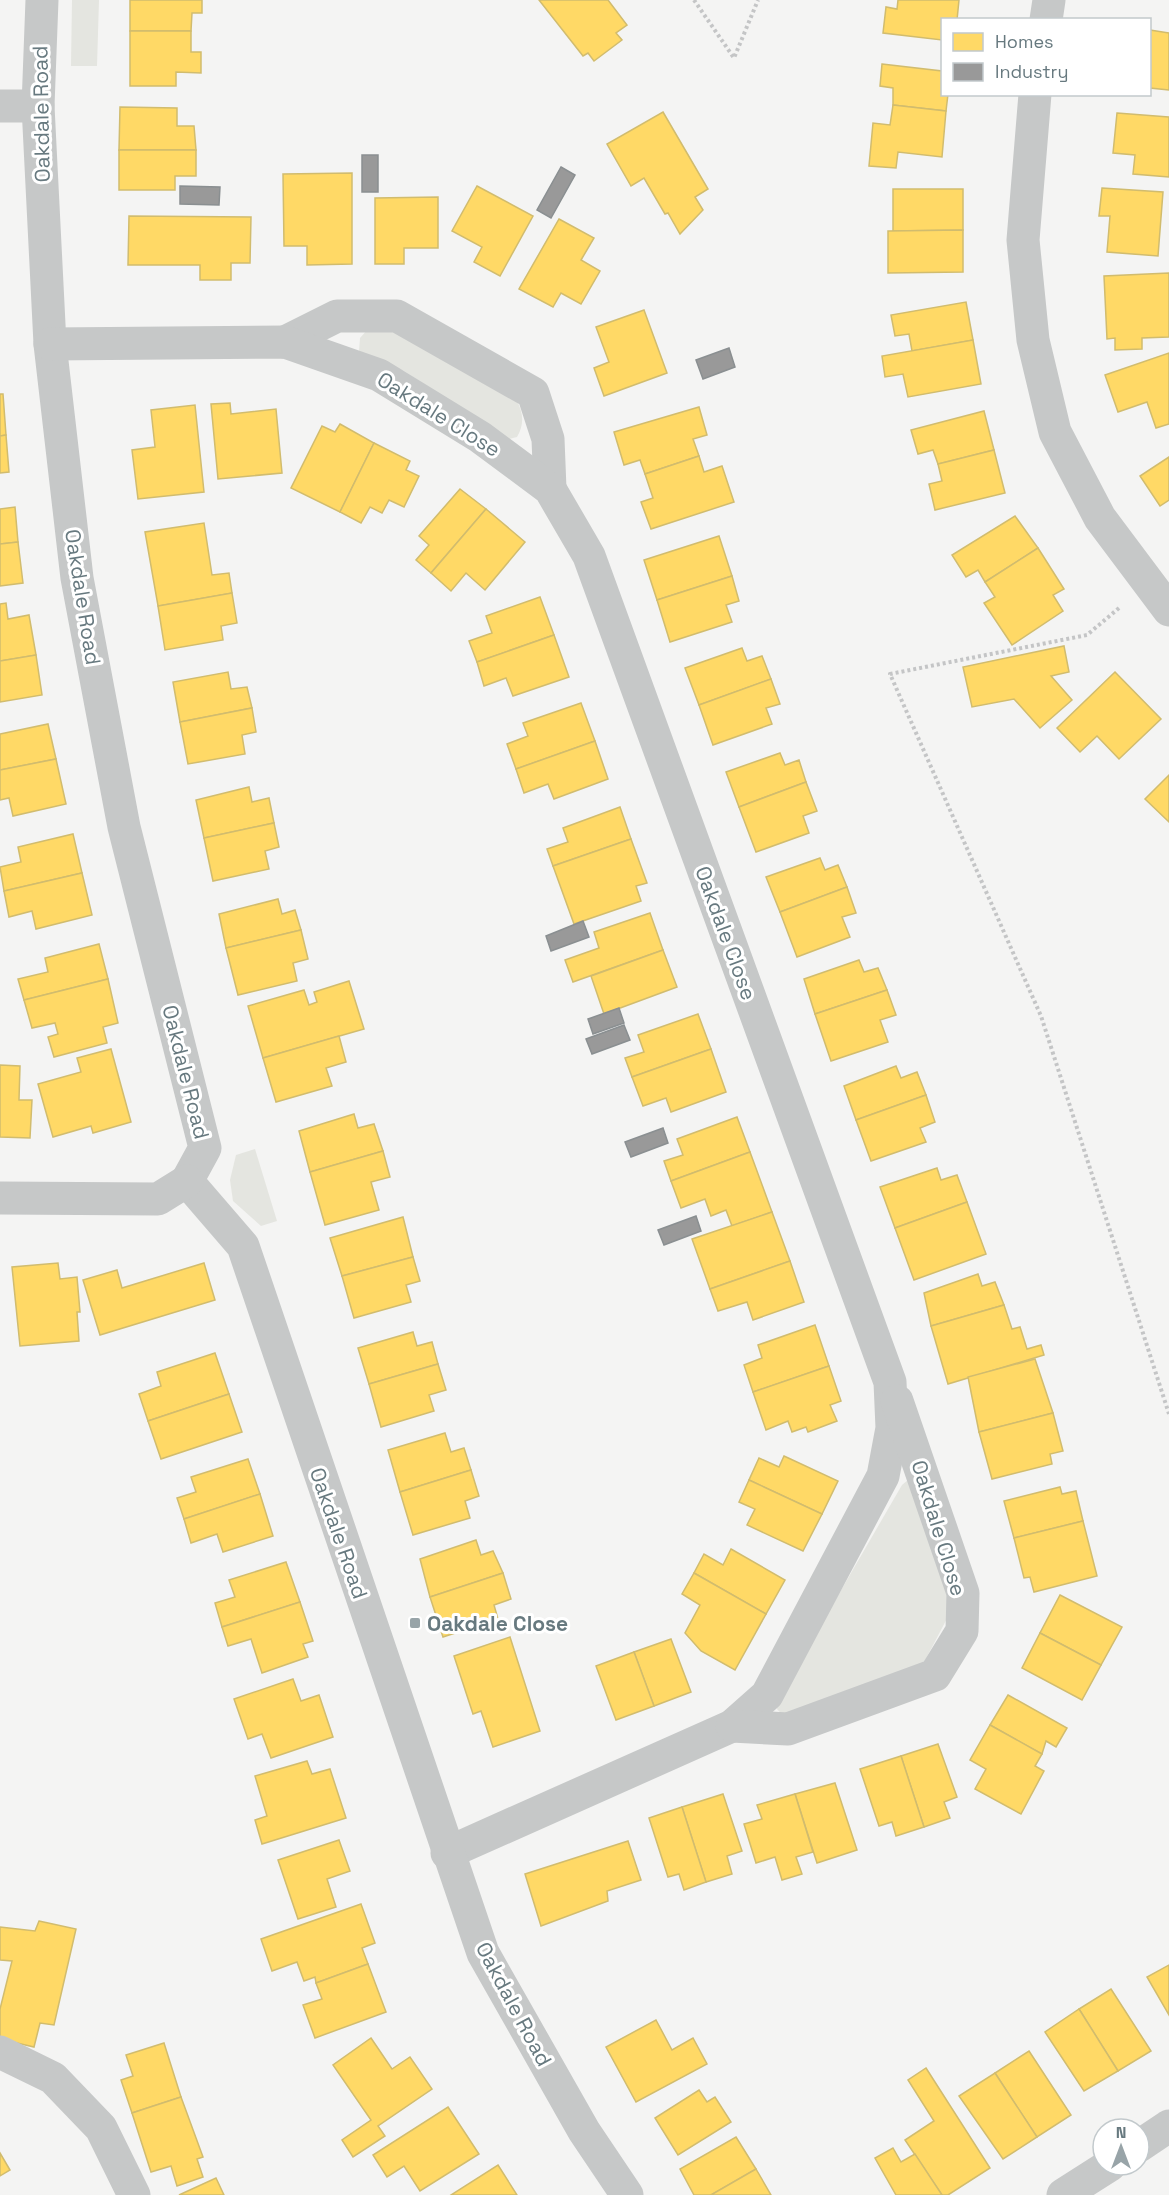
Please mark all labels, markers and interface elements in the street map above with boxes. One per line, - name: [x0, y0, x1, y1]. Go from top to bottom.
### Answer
- legend: [941, 18, 1151, 96]
- text: Homes: [995, 30, 1054, 53]
- street label: Oakdale Road: [26, 45, 56, 183]
- text: Industry: [995, 60, 1068, 83]
- street label: Oakdale Close: [372, 365, 506, 463]
- street label: Oakdale Road: [59, 527, 107, 667]
- street label: Oakdale Close: [689, 862, 763, 1004]
- street label: Oakdale Road: [156, 1002, 216, 1142]
- street label: Oakdale Close: [906, 1457, 972, 1599]
- street label: Oakdale Road: [304, 1464, 374, 1602]
- place label: Oakdale Close: [427, 1610, 568, 1637]
- marker: Oakdale Close: [408, 1616, 422, 1630]
- street label: Oakdale Road: [470, 1937, 558, 2071]
- north arrow: [1091, 2117, 1151, 2177]
- text: N: [1116, 2122, 1126, 2143]

